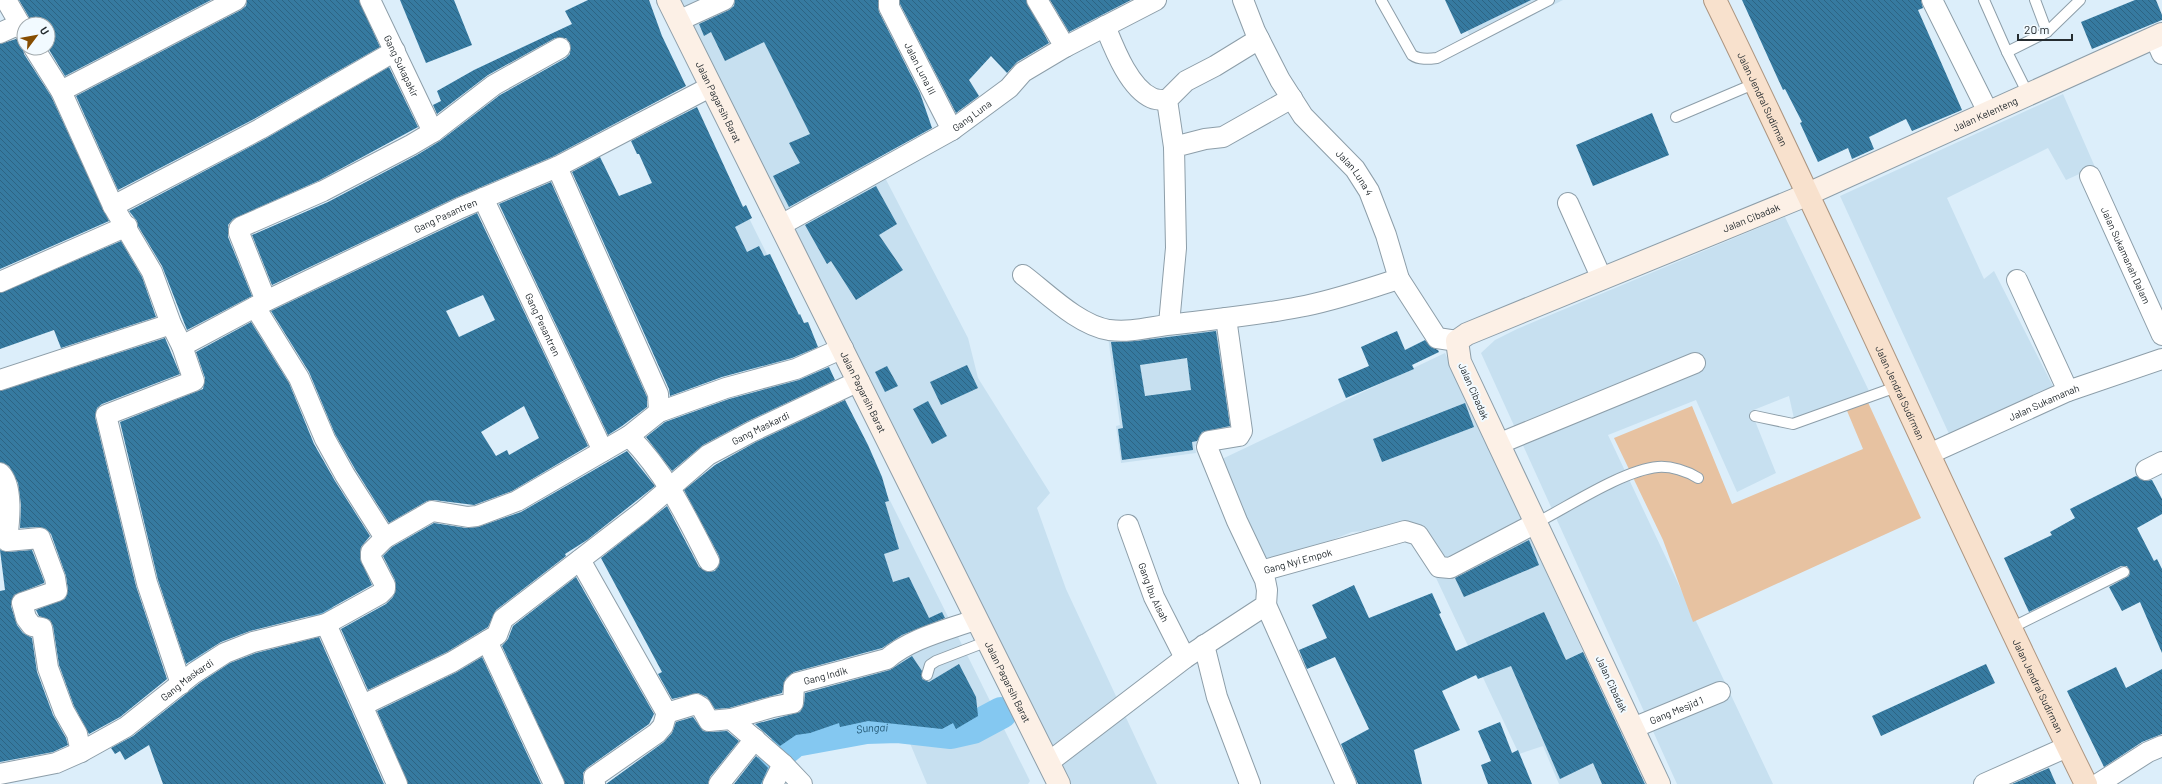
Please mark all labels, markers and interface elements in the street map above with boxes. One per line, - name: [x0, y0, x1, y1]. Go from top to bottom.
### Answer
- north arrow: [16, 16, 56, 56]
- scale bar: [2018, 16, 2072, 42]
- text: 20 m: [2024, 22, 2050, 36]
- text: U: [38, 24, 52, 37]
- street label: Gang Sukapakir: [382, 33, 421, 99]
- street label: Jalan Luna III: [902, 40, 939, 97]
- street label: Jalan Jendral Sudirman: [1735, 50, 1790, 148]
- street label: Jalan Pagarsih Barat: [694, 59, 744, 145]
- street label: Jalan Kelenteng: [1951, 94, 2019, 134]
- street label: Gang Luna: [950, 97, 994, 134]
- street label: Jalan Luna 4: [1333, 147, 1376, 197]
- street label: Gang Pasantren: [412, 196, 479, 235]
- street label: Jalan Cibadak: [1721, 201, 1781, 235]
- street label: Jalan Sukamanah Dalam: [2099, 205, 2153, 306]
- street label: Gang Pesantren: [523, 291, 563, 358]
- street label: Jalan Jendral Sudirman: [1873, 344, 1927, 441]
- street label: Jalan Pagarsih Barat: [838, 349, 889, 435]
- street label: Jalan Cibadak: [1456, 361, 1492, 421]
- street label: Jalan Sukamanah: [2007, 382, 2081, 423]
- street label: Gang Maskardi: [730, 409, 791, 447]
- street label: Gang Nyi Empok: [1262, 546, 1333, 576]
- street label: Gang Ibu Aisah: [1136, 561, 1172, 624]
- street label: Jalan Jendral Sudirman: [2011, 637, 2066, 734]
- street label: Jalan Pagarsih Barat: [983, 639, 1034, 725]
- street label: Jalan Cibadak: [1594, 654, 1630, 714]
- street label: Gang Maskardi: [158, 656, 215, 703]
- street label: Gang Indik: [802, 664, 849, 687]
- street label: Gang Mesjid 1: [1648, 694, 1705, 726]
- water label: Sungai: [855, 720, 888, 736]

